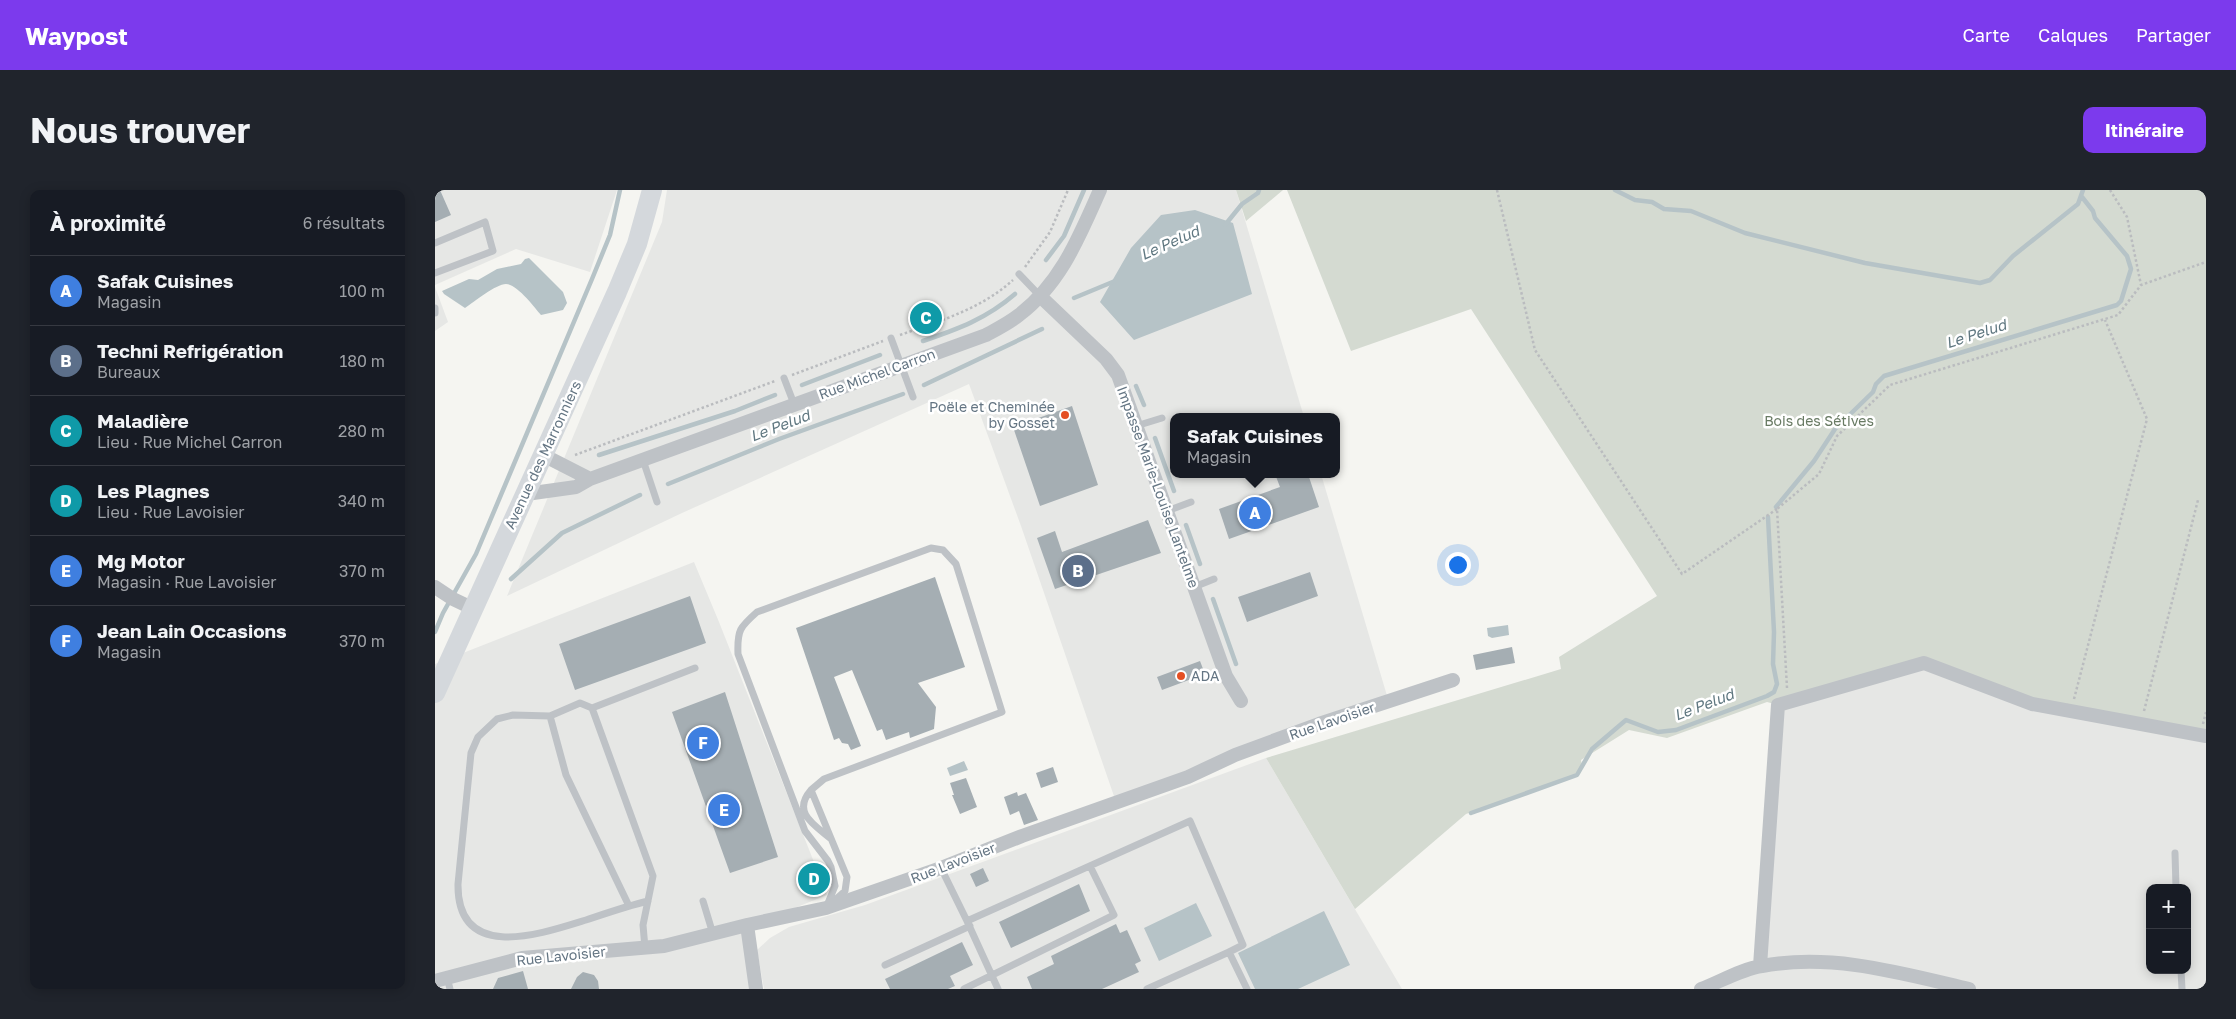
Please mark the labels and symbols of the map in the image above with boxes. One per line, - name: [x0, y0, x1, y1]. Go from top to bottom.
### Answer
- water label: Le Pelud: [1137, 220, 1203, 263]
- pin: C: [910, 299, 942, 337]
- water label: Le Pelud: [1943, 314, 2010, 351]
- street label: Rue Michel Carron: [816, 345, 937, 402]
- street label: Avenue des Marronniers: [501, 378, 584, 532]
- street label: Impasse Marie-Louise Lantelme: [1114, 384, 1203, 590]
- place label: Poële et Cheminée by Gosset: [929, 398, 1055, 431]
- water label: Le Pelud: [747, 405, 814, 445]
- marker: Poële et Cheminée by Gosset: [1059, 409, 1071, 421]
- park label: Bois des Sétives: [1764, 412, 1874, 429]
- pin: A: [1239, 494, 1271, 532]
- pin: B: [1062, 552, 1094, 590]
- your location: [1445, 552, 1471, 578]
- place label: ADA: [1191, 667, 1220, 684]
- marker: ADA: [1175, 670, 1187, 682]
- water label: Le Pelud: [1671, 684, 1738, 724]
- street label: Rue Lavoisier: [1287, 698, 1377, 743]
- pin: F: [687, 724, 719, 762]
- pin: E: [708, 791, 740, 829]
- street label: Rue Lavoisier: [908, 838, 998, 887]
- pin: D: [798, 860, 830, 898]
- street label: Rue Lavoisier: [516, 942, 607, 969]

